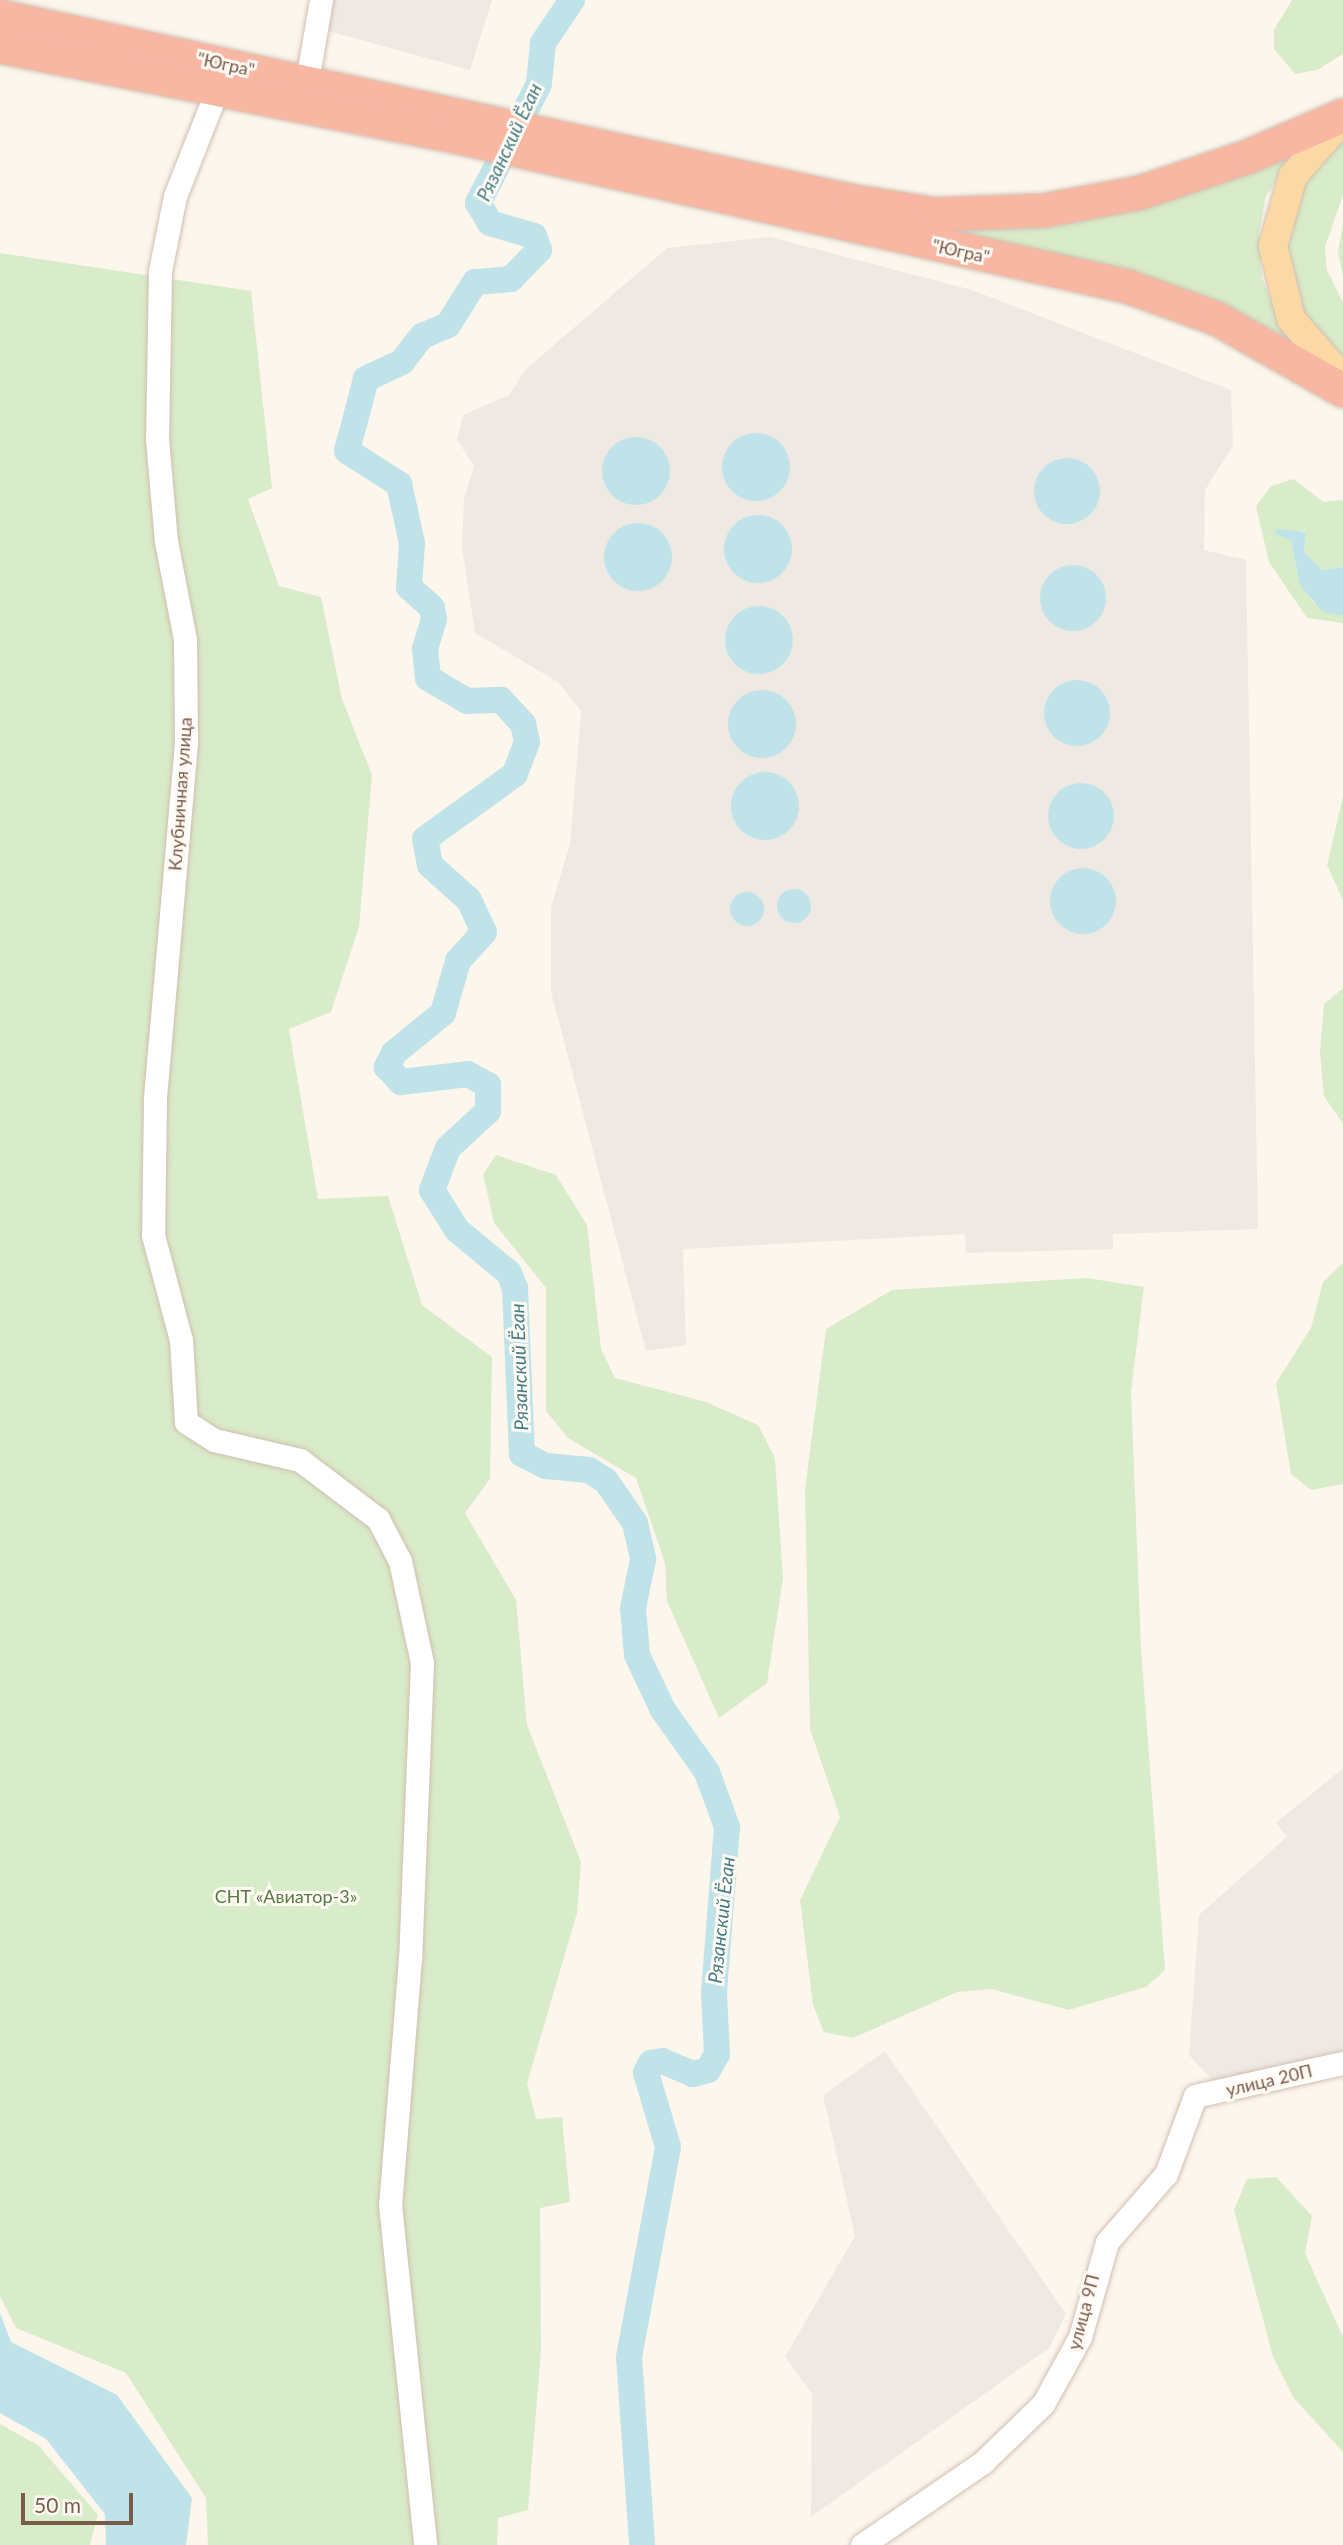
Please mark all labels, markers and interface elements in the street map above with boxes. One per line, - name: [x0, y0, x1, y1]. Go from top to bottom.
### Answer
- street label: "Югра": [195, 47, 257, 81]
- water label: Рязанский Ёган: [472, 79, 546, 205]
- street label: "Югра": [930, 234, 992, 268]
- street label: Клубничная улица: [164, 716, 196, 872]
- water label: Рязанский Ёган: [505, 1303, 533, 1431]
- water label: Рязанский Ёган: [703, 1855, 739, 1985]
- park label: СНТ «Авиатор-3»: [215, 1885, 357, 1907]
- street label: улица 20П: [1224, 2060, 1314, 2100]
- street label: улица 9П: [1063, 2272, 1103, 2352]
- scale bar: [24, 2478, 136, 2522]
- text: 50 m: [34, 2492, 81, 2517]

